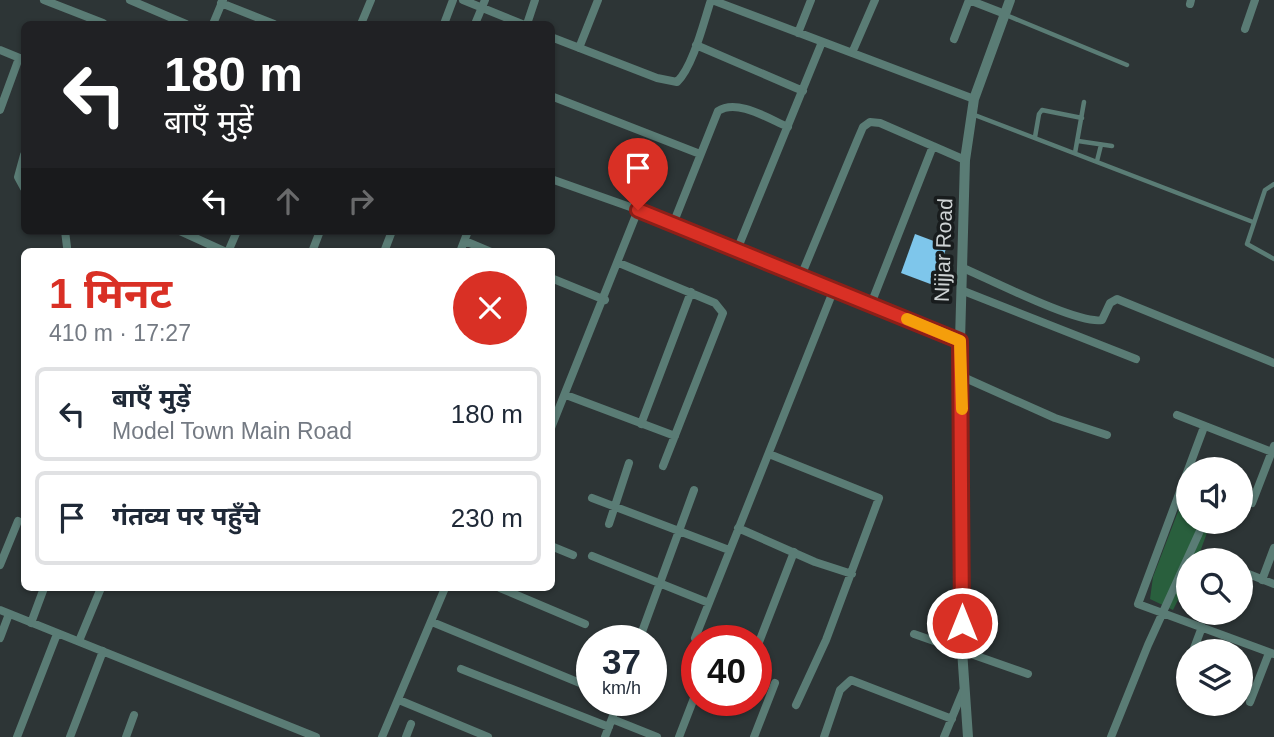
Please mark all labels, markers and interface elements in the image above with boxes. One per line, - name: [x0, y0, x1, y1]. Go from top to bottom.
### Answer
- text: 180 m: [164, 47, 303, 101]
- icon: left: [49, 49, 140, 140]
- text: बाएँ मुड़ें: [164, 104, 253, 140]
- pin: [608, 138, 668, 210]
- icon: arrive: [619, 149, 657, 187]
- icon: left: [196, 182, 234, 220]
- icon: ahead: [269, 182, 307, 220]
- icon: right: [342, 182, 380, 220]
- street label: Nijjar Road: [930, 198, 956, 302]
- text: 1 मिनट: [49, 270, 172, 317]
- button: close: [453, 271, 527, 345]
- text: 410 m · 17:27: [49, 320, 191, 346]
- text: बाएँ मुड़ें: [112, 383, 191, 413]
- icon: left: [53, 395, 91, 433]
- text: 180 m: [451, 399, 523, 429]
- text: Model Town Main Road: [112, 418, 352, 444]
- map controls: [1176, 457, 1253, 716]
- button: sound: [1176, 457, 1253, 534]
- icon: arrive: [53, 499, 91, 537]
- text: गंतव्य पर पहुँचे: [112, 501, 260, 531]
- text: 230 m: [451, 503, 523, 533]
- button: search: [1176, 548, 1253, 625]
- position arrow: [925, 586, 999, 660]
- speed limit sign: 40: [681, 625, 772, 716]
- button: layers: [1176, 639, 1253, 716]
- text: 37: [602, 642, 641, 681]
- text: km/h: [602, 678, 641, 698]

